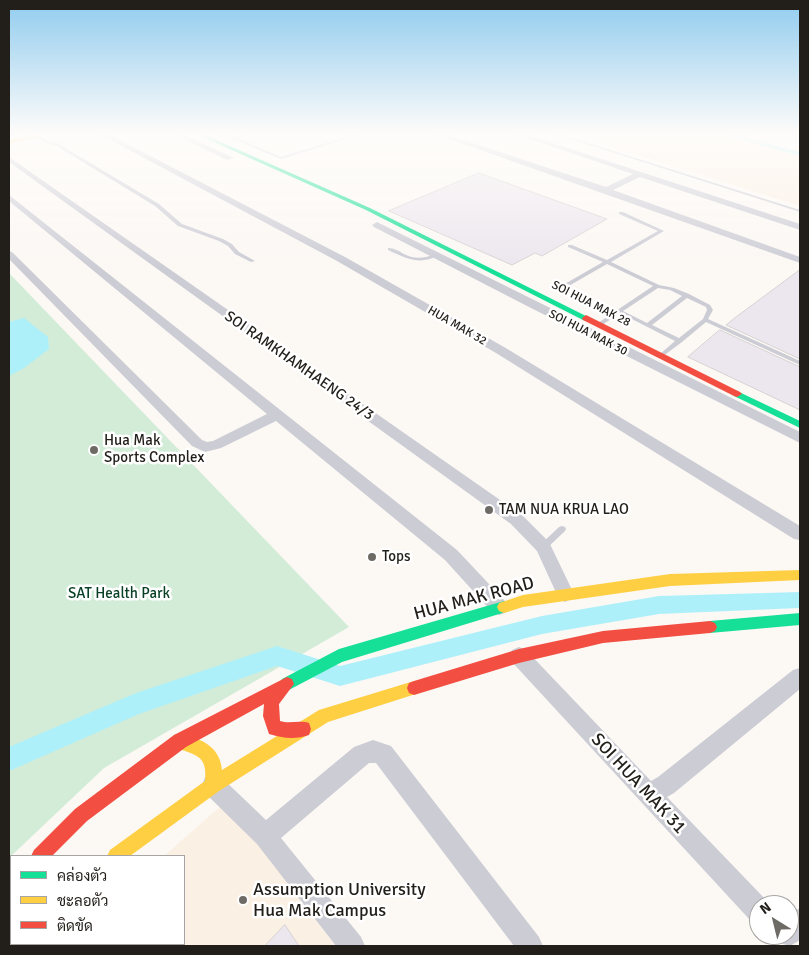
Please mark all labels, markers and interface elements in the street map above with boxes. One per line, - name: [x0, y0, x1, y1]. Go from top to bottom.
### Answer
- street label: SOI HUA MAK 28: [549, 278, 633, 330]
- street label: HUA MAK 32: [425, 303, 489, 349]
- street label: SOI HUA MAK 30: [546, 307, 630, 359]
- street label: SOI RAMKHAMHAENG 24/3: [221, 308, 377, 424]
- place label: Hua Mak Sports Complex: [104, 432, 204, 467]
- marker: Hua Mak Sports Complex: [88, 444, 100, 456]
- place label: TAM NUA KRUA LAO: [499, 501, 629, 519]
- marker: TAM NUA KRUA LAO: [483, 504, 495, 516]
- place label: Tops: [382, 548, 410, 566]
- marker: Tops: [366, 551, 378, 563]
- street label: HUA MAK ROAD: [411, 573, 537, 625]
- park label: SAT Health Park: [68, 585, 170, 603]
- street label: SOI HUA MAK 31: [586, 729, 690, 839]
- legend: [10, 855, 185, 945]
- text: คล่องตัว: [57, 867, 107, 885]
- place label: Assumption University Hua Mak Campus: [253, 879, 426, 922]
- text: ชะลอตัว: [57, 892, 108, 910]
- marker: Assumption University Hua Mak Campus: [237, 894, 249, 906]
- north arrow: [749, 895, 799, 945]
- text: N: [757, 899, 774, 918]
- text: ติดขัด: [57, 917, 93, 935]

